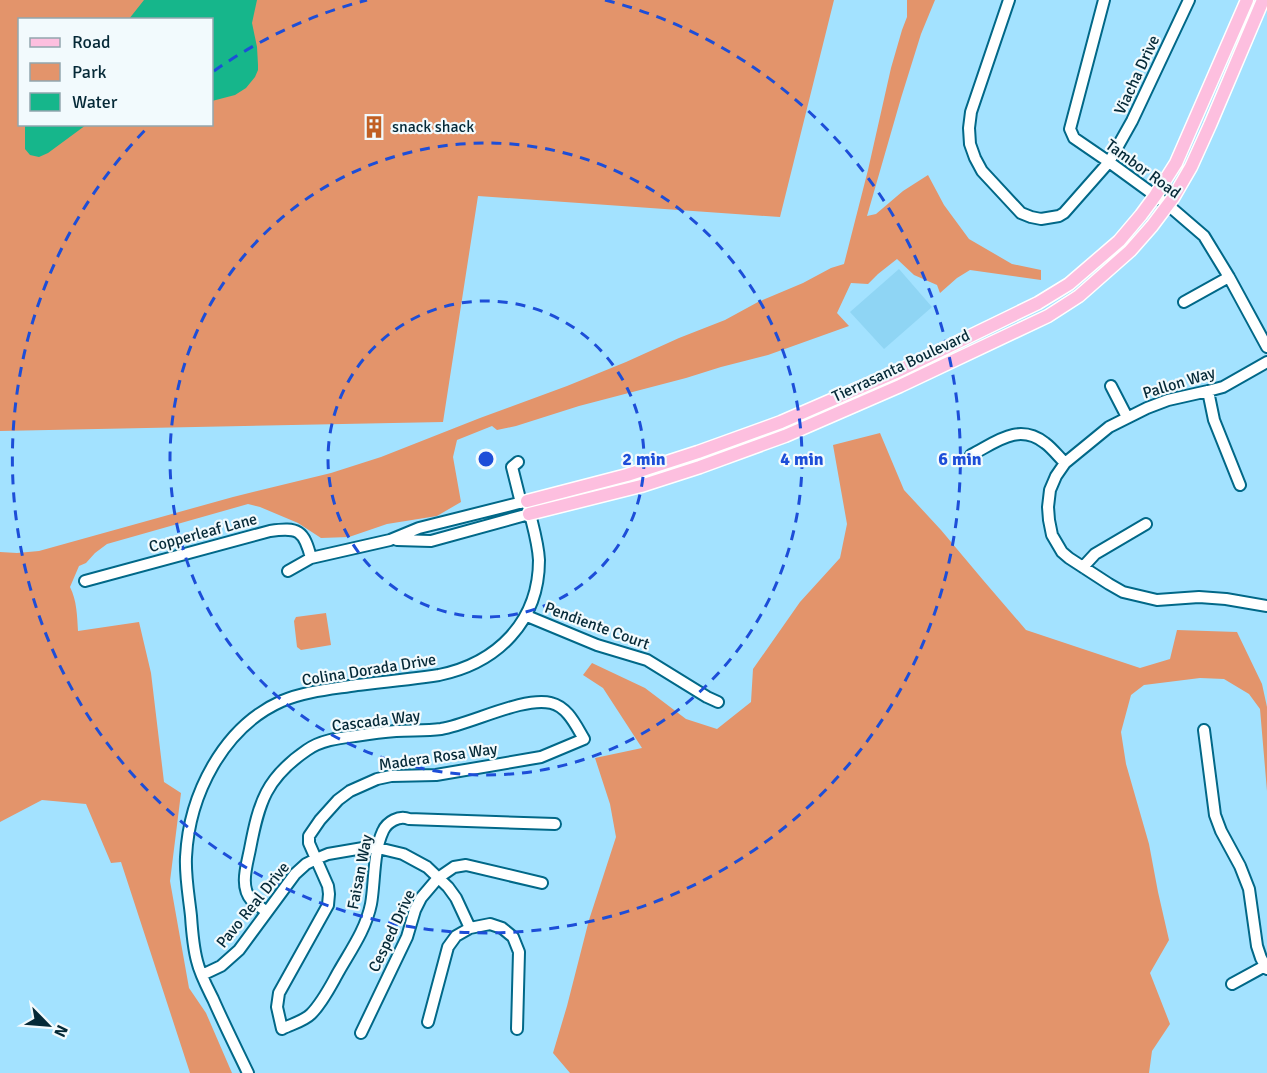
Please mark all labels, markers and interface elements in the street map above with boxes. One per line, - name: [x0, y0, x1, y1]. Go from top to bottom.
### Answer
- legend: [18, 18, 213, 126]
- text: Road: [72, 31, 111, 53]
- street label: Viacha Drive: [1110, 32, 1164, 118]
- text: Park: [72, 61, 107, 83]
- text: Water: [72, 91, 118, 113]
- building icon: snack shack: [361, 114, 387, 140]
- place label: snack shack: [392, 117, 474, 137]
- street label: Tambor Road: [1102, 135, 1184, 203]
- street label: Tierrasanta Boulevard: [829, 325, 973, 407]
- street label: Pallon Way: [1140, 362, 1218, 404]
- text: 2 min: [622, 448, 666, 470]
- text: 4 min: [780, 448, 824, 470]
- text: 6 min: [938, 448, 982, 470]
- centre of rings: [476, 449, 496, 469]
- street label: Copperleaf Lane: [147, 509, 259, 557]
- street label: Pendiente Court: [542, 598, 653, 654]
- street label: Colina Dorada Drive: [300, 650, 438, 690]
- street label: Cascada Way: [331, 706, 422, 736]
- street label: Madera Rosa Way: [377, 739, 499, 775]
- street label: Faisan Way: [343, 832, 377, 911]
- street label: Pavo Real Drive: [212, 858, 294, 952]
- street label: Cesped Drive: [364, 887, 420, 975]
- north arrow: [18, 995, 78, 1055]
- text: N: [49, 1022, 72, 1040]

